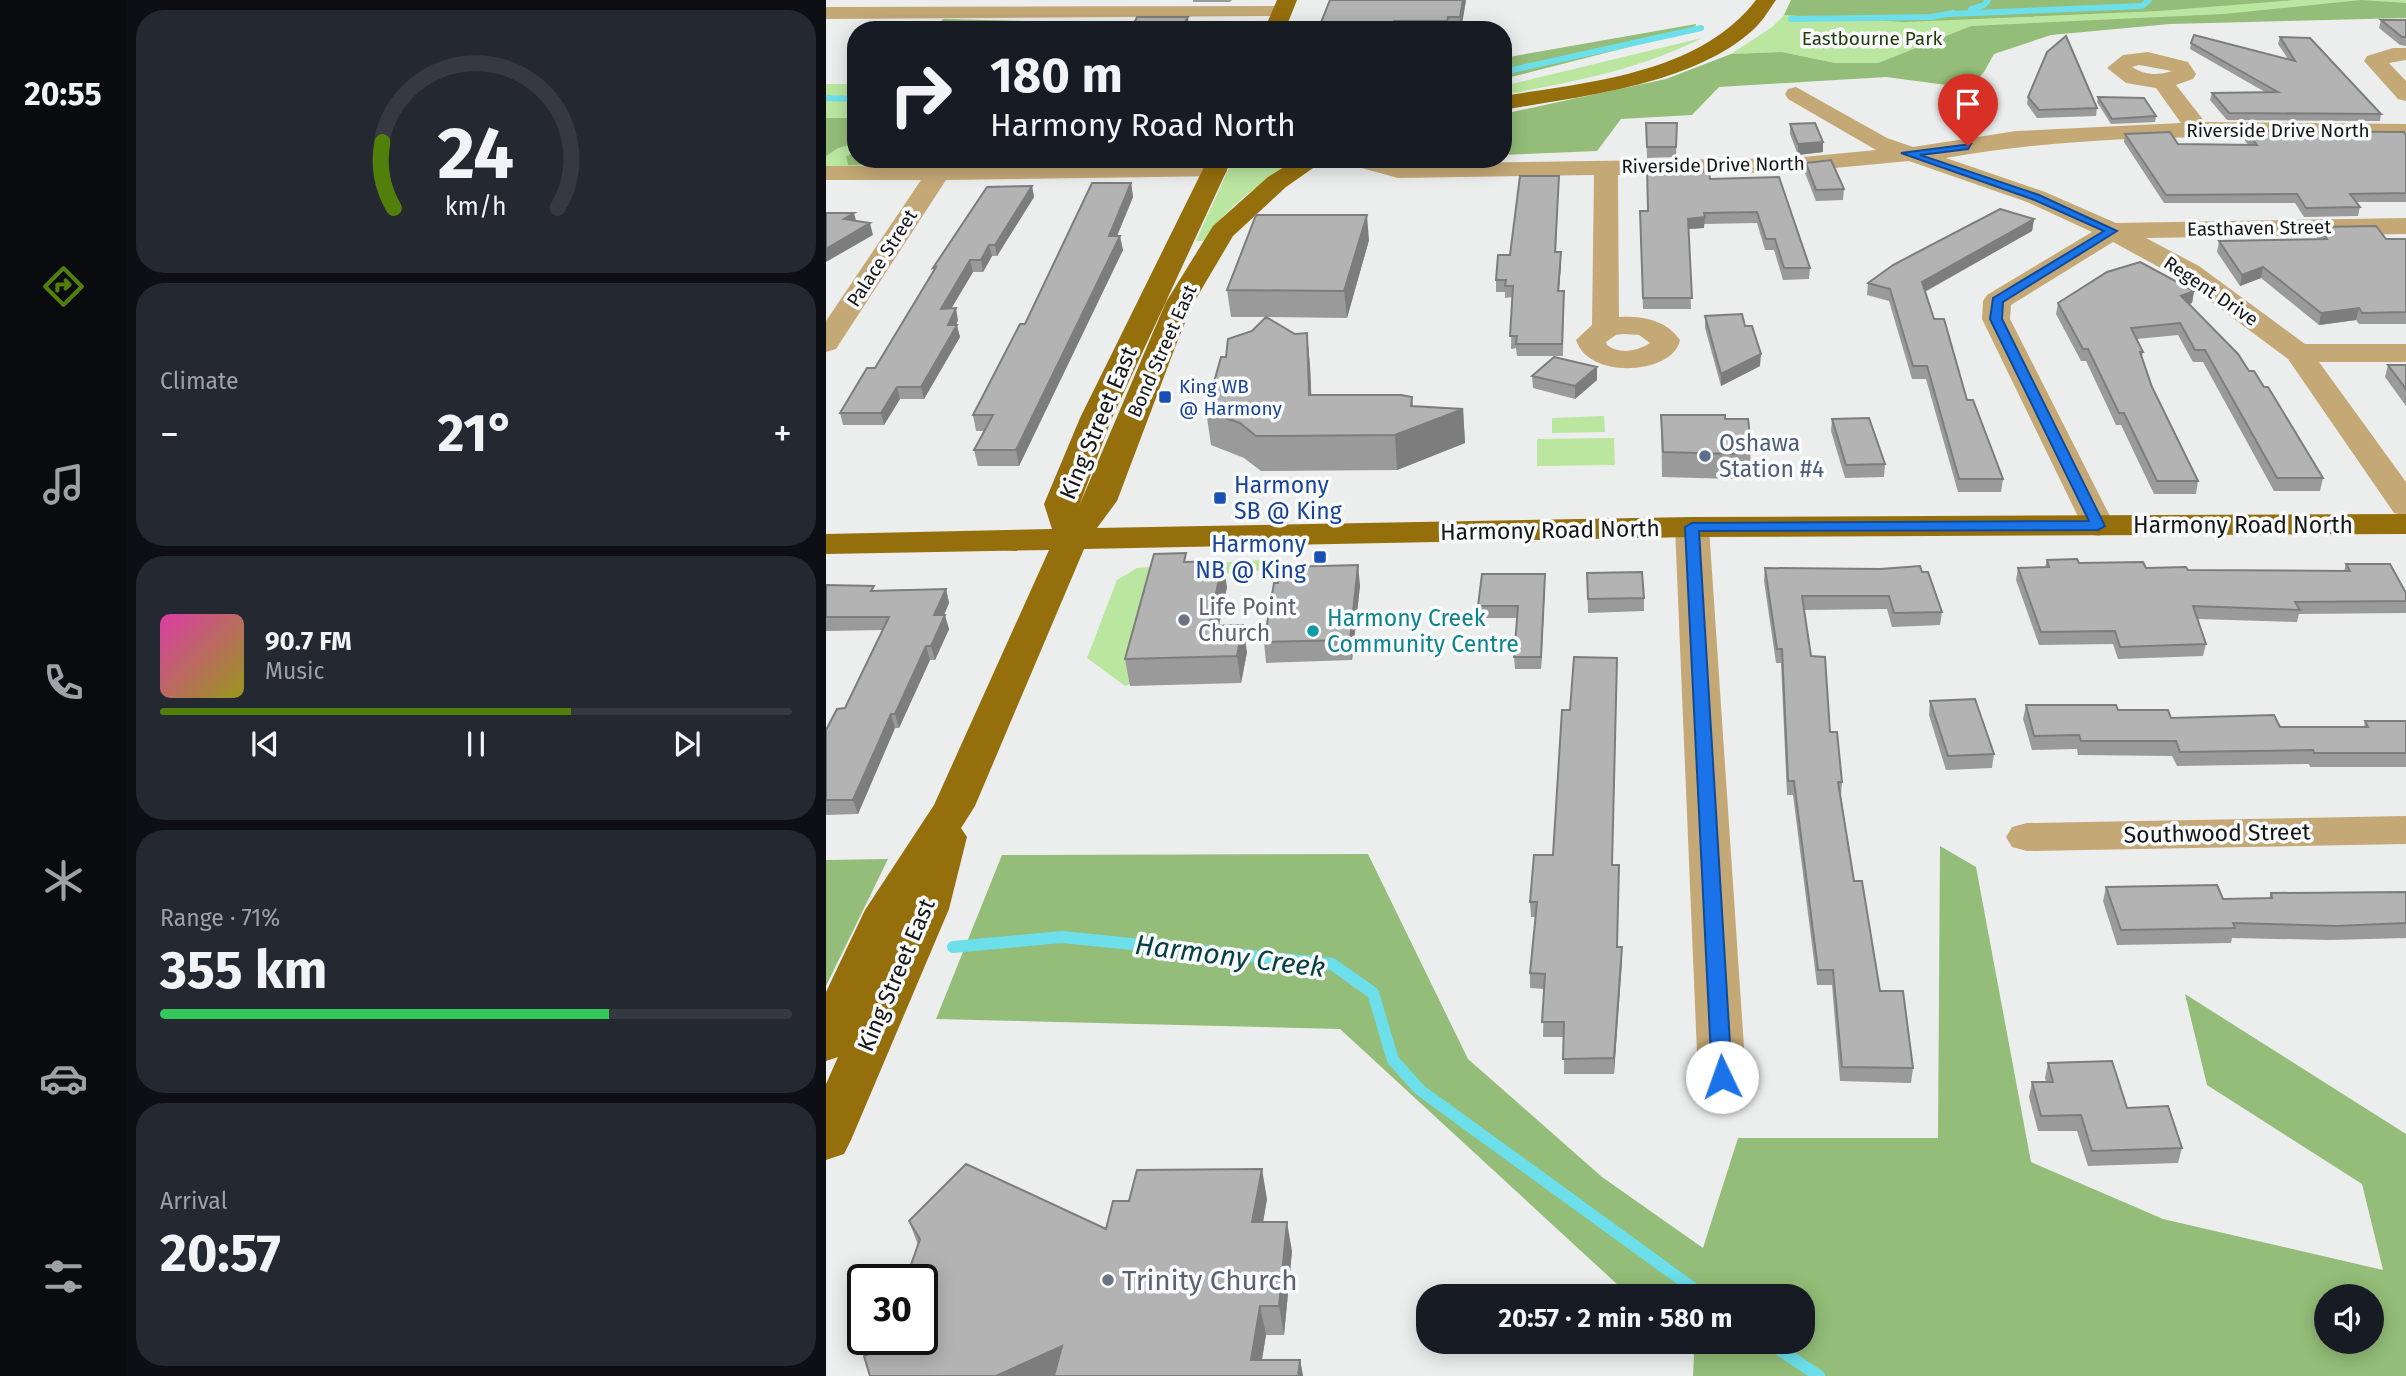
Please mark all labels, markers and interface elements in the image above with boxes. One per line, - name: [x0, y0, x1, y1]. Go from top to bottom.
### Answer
- park label: Eastbourne Park: [1802, 27, 1943, 50]
- text: 180 m: [990, 46, 1123, 105]
- icon: right: [875, 49, 966, 140]
- pin: [1938, 74, 1998, 146]
- text: 20:55: [24, 75, 102, 113]
- icon: arrive: [1949, 85, 1987, 123]
- text: Harmony Road North: [990, 106, 1296, 144]
- text: 24: [438, 110, 514, 197]
- street label: Riverside Drive North: [2186, 119, 2370, 142]
- street label: Riverside Drive North: [1621, 152, 1805, 178]
- text: km/h: [445, 191, 507, 221]
- street label: Palace Street: [842, 205, 922, 311]
- street label: Easthaven Street: [2187, 215, 2332, 241]
- street label: Regent Drive: [2159, 251, 2263, 331]
- icon: directions: [39, 262, 88, 311]
- street label: Bond Street East: [1122, 281, 1202, 421]
- street label: King Street East: [1053, 342, 1143, 504]
- text: Climate: [160, 367, 239, 395]
- place label: King WB @ Harmony: [1179, 375, 1282, 420]
- marker: King WB @ Harmony: [1157, 389, 1173, 405]
- text: 21°: [438, 402, 515, 465]
- text: −: [160, 411, 179, 457]
- text: +: [773, 411, 792, 457]
- place label: Oshawa Station #4: [1719, 429, 1824, 483]
- marker: Oshawa Station #4: [1697, 448, 1713, 464]
- icon: music: [39, 460, 88, 509]
- place label: Harmony SB @ King: [1234, 471, 1342, 525]
- marker: Harmony SB @ King: [1212, 490, 1228, 506]
- street label: Harmony Road North: [2133, 511, 2353, 539]
- street label: Harmony Road North: [1440, 514, 1660, 546]
- place label: Harmony NB @ King: [1195, 530, 1307, 584]
- marker: Harmony NB @ King: [1312, 549, 1328, 565]
- place label: Life Point Church: [1198, 593, 1297, 647]
- place label: Harmony Creek Community Centre: [1327, 604, 1519, 658]
- marker: Life Point Church: [1176, 612, 1192, 628]
- marker: Harmony Creek Community Centre: [1305, 623, 1321, 639]
- text: 90.7 FM: [265, 626, 352, 657]
- text: Music: [265, 657, 325, 685]
- icon: phone: [39, 658, 88, 707]
- icon: previous: [246, 725, 284, 763]
- icon: pause: [457, 725, 495, 763]
- icon: next: [668, 725, 706, 763]
- street label: Southwood Street: [2123, 817, 2311, 849]
- icon: climate: [39, 856, 88, 905]
- street label: King Street East: [851, 894, 941, 1056]
- text: Range · 71%: [160, 904, 280, 932]
- water label: Harmony Creek: [1133, 928, 1327, 984]
- text: 355 km: [160, 939, 328, 1002]
- position arrow: [1685, 1040, 1759, 1114]
- icon: car: [39, 1054, 88, 1103]
- text: Arrival: [160, 1187, 227, 1215]
- text: 20:57: [160, 1222, 281, 1285]
- icon: filters: [39, 1252, 88, 1301]
- speed limit sign: 30: [847, 1264, 938, 1355]
- place label: Trinity Church: [1122, 1264, 1298, 1297]
- marker: Trinity Church: [1100, 1272, 1116, 1288]
- map controls: [2314, 1284, 2384, 1354]
- button: sound: [2314, 1284, 2384, 1354]
- text: 20:57 · 2 min · 580 m: [1499, 1303, 1732, 1334]

